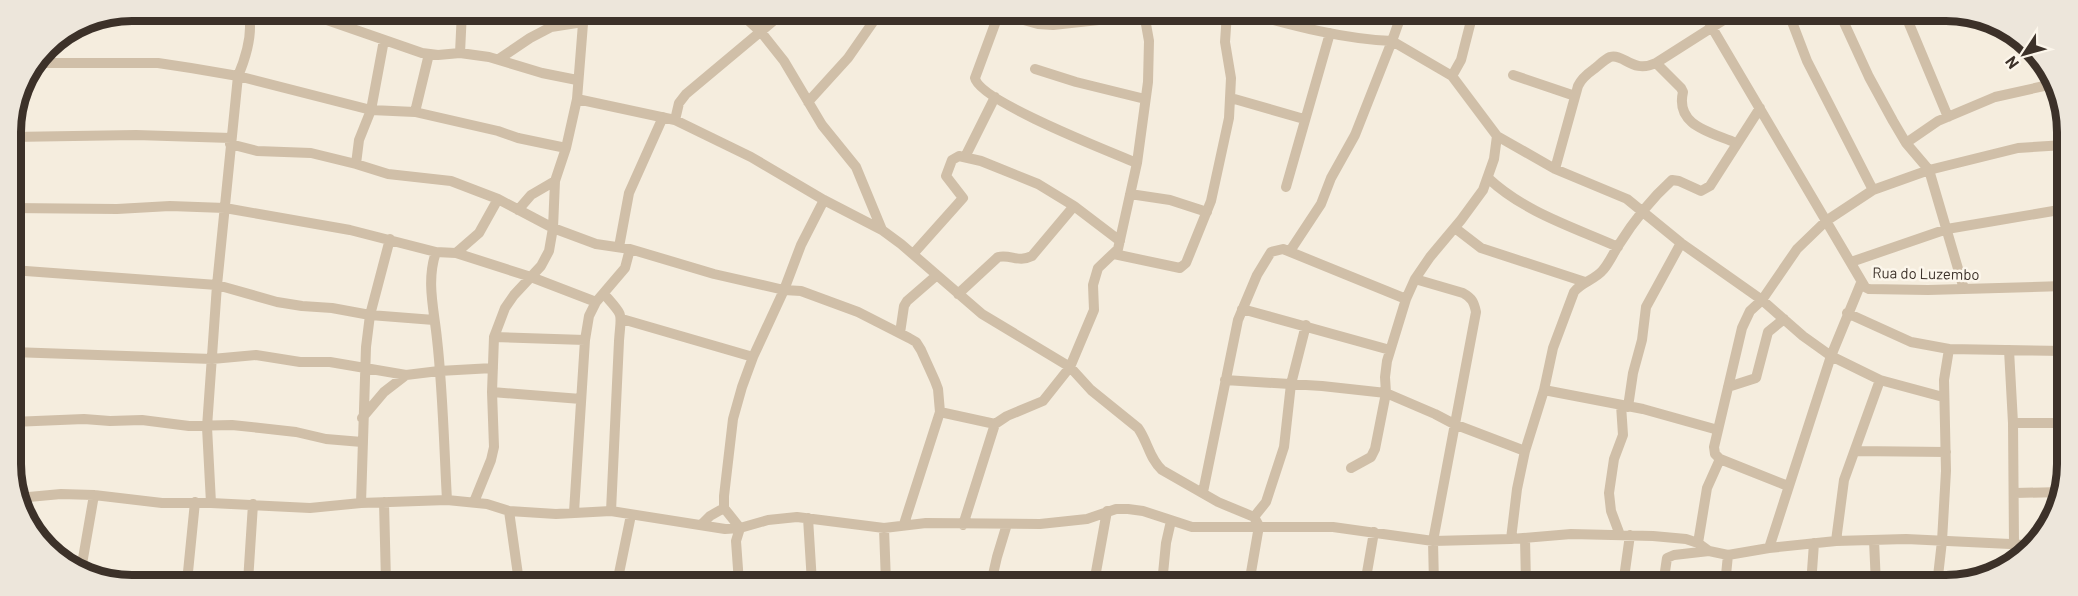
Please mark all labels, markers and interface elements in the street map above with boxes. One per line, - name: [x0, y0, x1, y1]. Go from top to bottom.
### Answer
- north arrow: [1994, 24, 2054, 84]
- text: N: [2001, 53, 2022, 73]
- street label: Rua do Luzembo: [1872, 263, 1980, 283]

